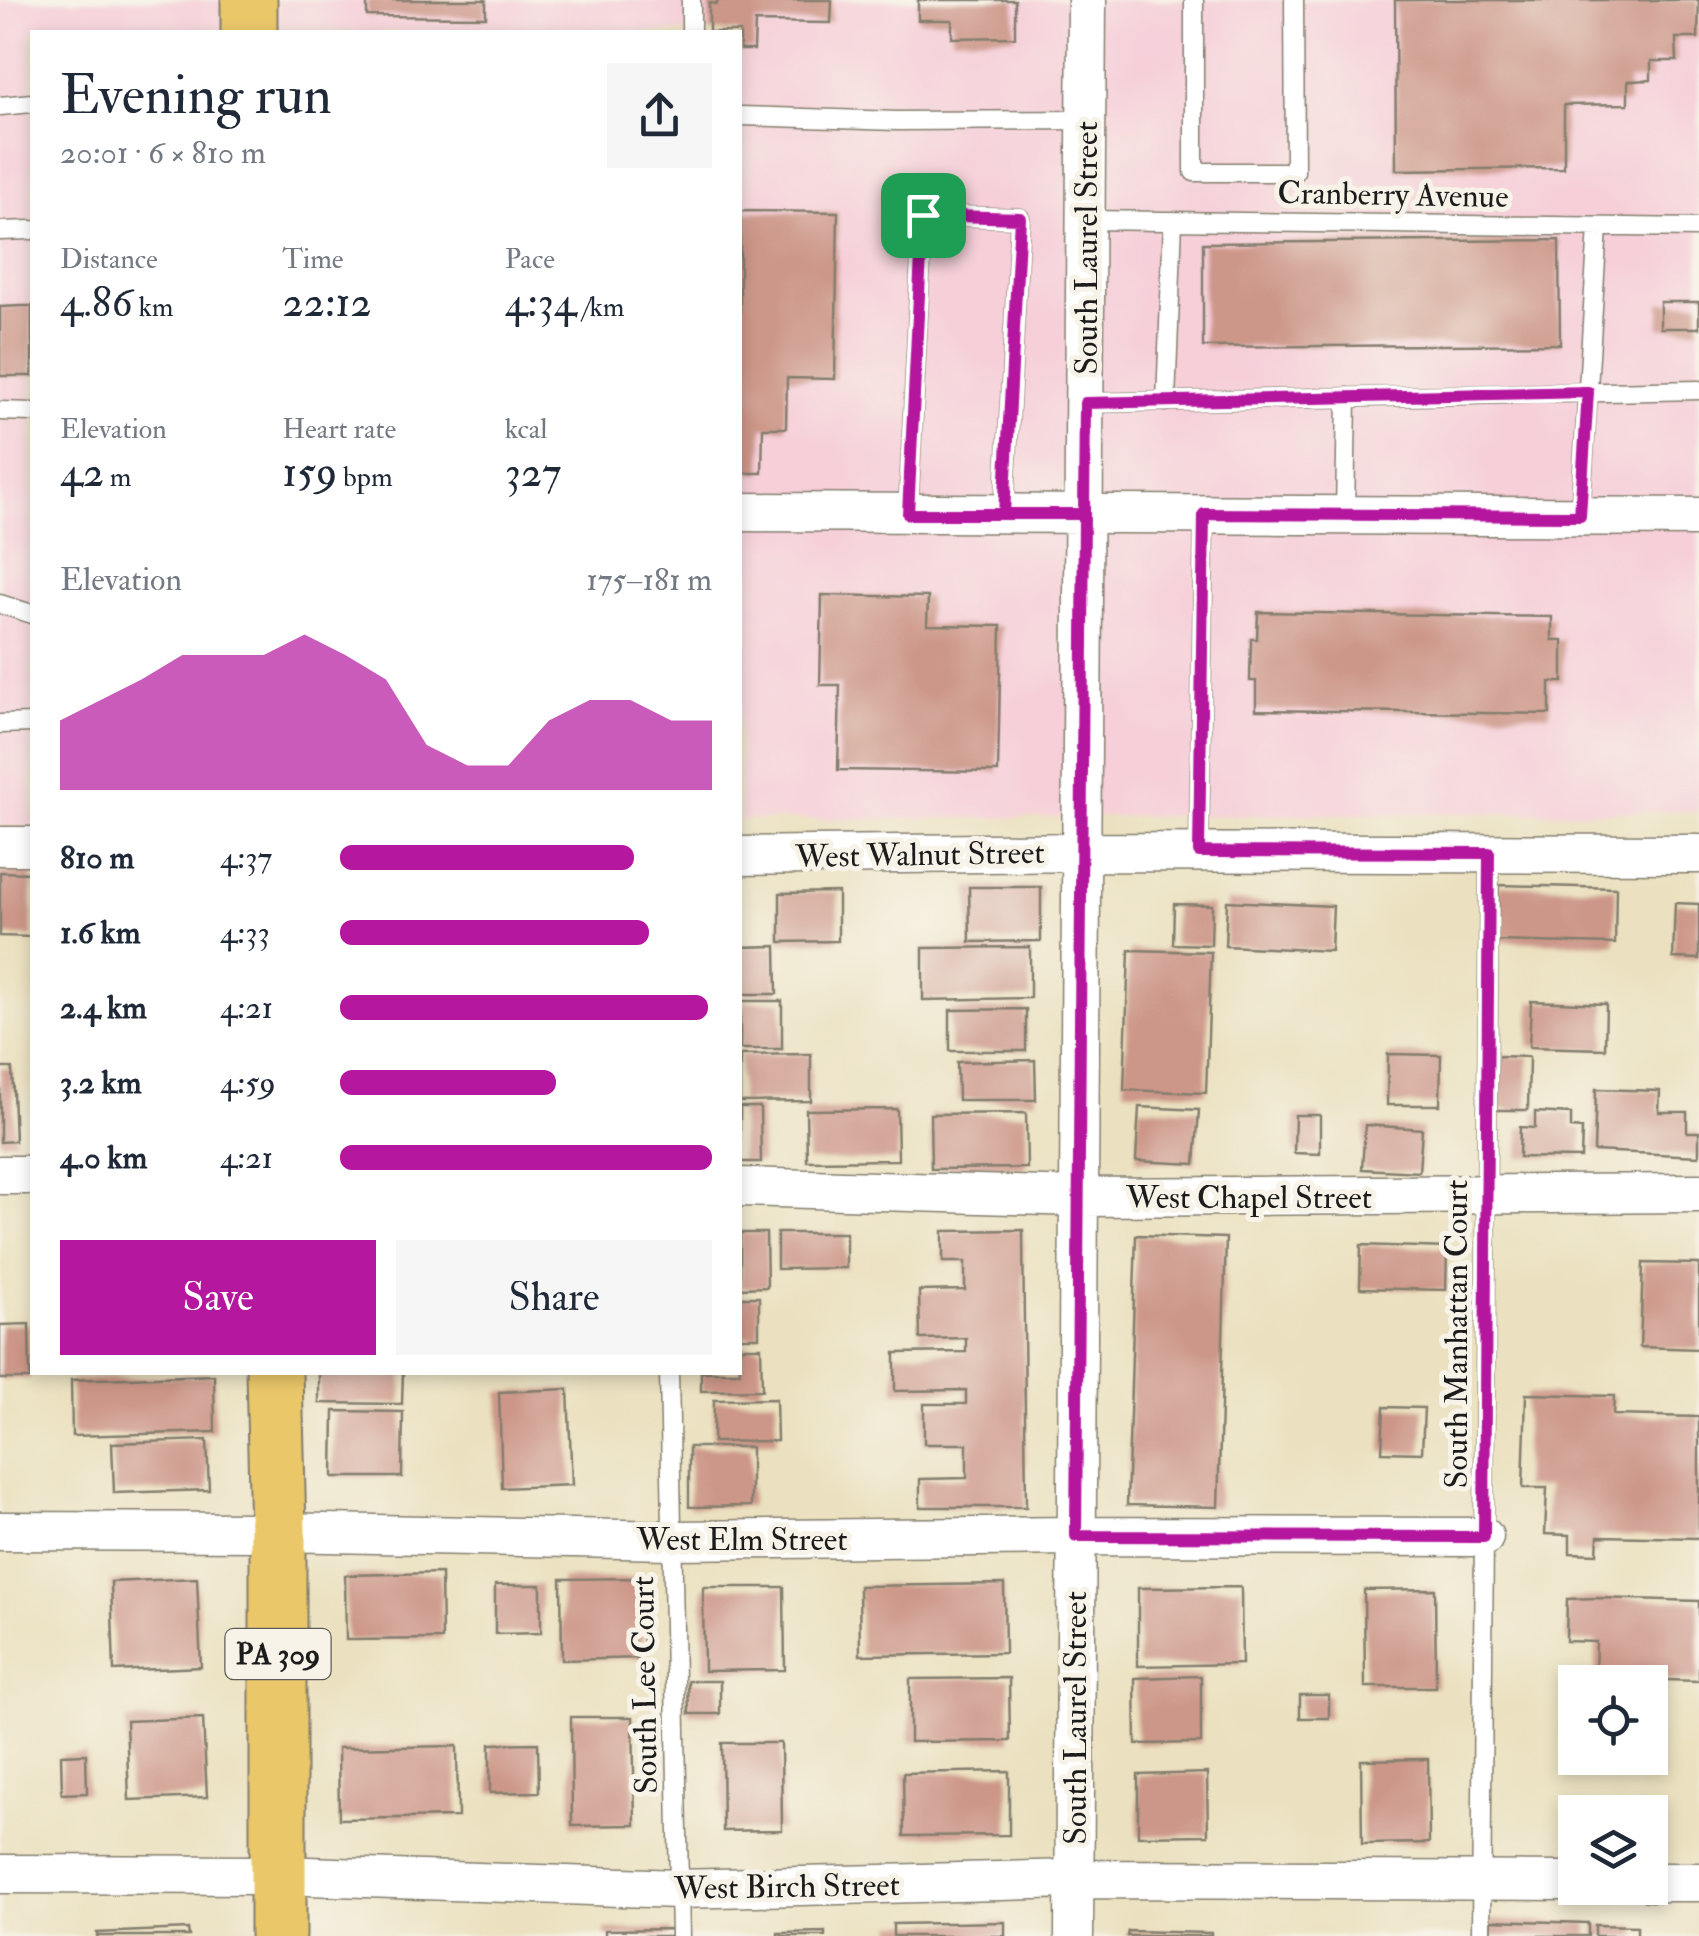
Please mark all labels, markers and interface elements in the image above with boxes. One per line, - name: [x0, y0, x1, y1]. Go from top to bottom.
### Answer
- text: Evening run: [60, 61, 332, 130]
- button: share: [607, 63, 712, 168]
- street label: South Laurel Street: [1067, 121, 1107, 375]
- text: 20:01 · 6 × 810 m: [60, 133, 266, 173]
- pin: [881, 173, 966, 258]
- street label: Cranberry Avenue: [1277, 173, 1509, 217]
- icon: arrive: [896, 188, 951, 243]
- text: Distance: [60, 242, 158, 277]
- text: Time: [282, 242, 344, 277]
- text: Pace: [505, 242, 555, 277]
- text: 4.86: [60, 277, 133, 329]
- text: 22:12: [282, 277, 372, 329]
- text: 4:34: [505, 277, 576, 329]
- text: km: [133, 290, 174, 325]
- text: /km: [576, 290, 625, 325]
- text: Elevation: [60, 412, 167, 447]
- text: Heart rate: [282, 412, 396, 447]
- text: kcal: [505, 412, 548, 447]
- text: 42: [60, 447, 104, 499]
- text: 159: [282, 447, 337, 499]
- text: 327: [505, 447, 561, 499]
- text: m: [104, 460, 132, 495]
- text: bpm: [337, 460, 393, 495]
- text: Elevation: [60, 560, 182, 600]
- text: 175–181 m: [586, 560, 712, 600]
- street label: West Walnut Street: [794, 833, 1045, 877]
- text: 810 m: [60, 838, 134, 878]
- text: 4:37: [220, 838, 272, 878]
- text: 1.6 km: [60, 913, 141, 953]
- text: 4:33: [220, 913, 270, 953]
- text: 2.4 km: [60, 988, 147, 1028]
- text: 4:21: [220, 988, 273, 1028]
- text: 3.2 km: [60, 1063, 142, 1103]
- text: 4:59: [220, 1063, 276, 1103]
- text: 4.0 km: [60, 1138, 147, 1178]
- text: 4:21: [220, 1138, 273, 1178]
- street label: West Chapel Street: [1125, 1178, 1372, 1218]
- street label: South Manhattan Court: [1437, 1180, 1477, 1488]
- button: Save: [60, 1240, 376, 1355]
- button: Share: [396, 1240, 712, 1355]
- street label: West Elm Street: [635, 1520, 848, 1560]
- street label: South Lee Court: [623, 1576, 667, 1794]
- street label: South Laurel Street: [1056, 1591, 1096, 1845]
- road number: PA 309: [226, 1629, 330, 1679]
- map controls: [1558, 1665, 1668, 1905]
- button: locate: [1558, 1665, 1668, 1775]
- button: layers: [1558, 1795, 1668, 1905]
- street label: West Birch Street: [673, 1865, 900, 1909]

